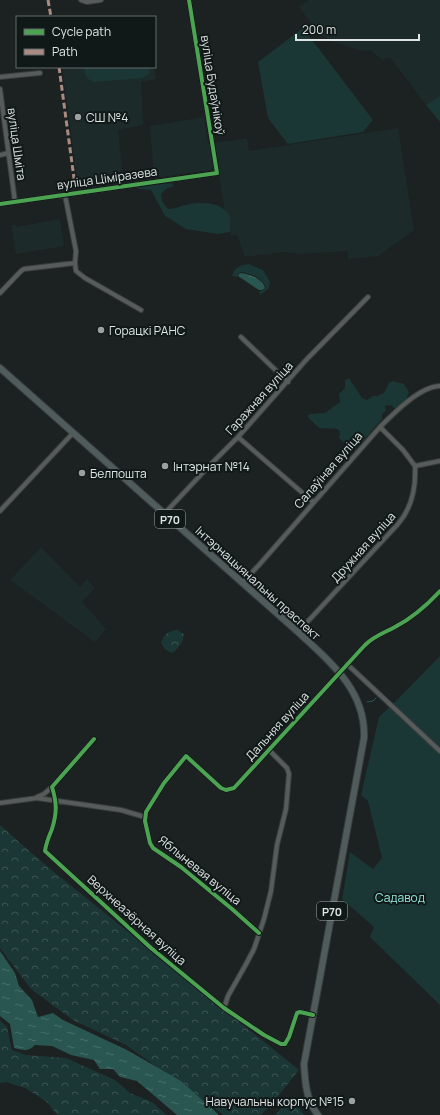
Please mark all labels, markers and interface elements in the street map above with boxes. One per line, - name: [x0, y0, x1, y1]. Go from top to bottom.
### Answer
- legend: [16, 16, 156, 68]
- scale bar: [296, 16, 419, 42]
- text: 200 m: [302, 21, 336, 38]
- text: Cycle path: [52, 23, 111, 40]
- street label: вуліца Будаўнікоў: [197, 34, 229, 137]
- text: Path: [52, 43, 78, 60]
- street label: вуліца Шміта: [3, 107, 31, 181]
- place label: СШ №4: [86, 109, 128, 126]
- marker: СШ №4: [73, 112, 83, 122]
- street label: вуліца Ціміразева: [56, 163, 158, 193]
- place label: Горацкі РАНС: [109, 322, 186, 339]
- marker: Горацкі РАНС: [96, 325, 106, 335]
- street label: Гаражная вуліца: [221, 358, 297, 438]
- street label: Салаўіная вуліца: [290, 428, 366, 512]
- place label: Інтэрнат №14: [173, 458, 250, 475]
- marker: Інтэрнат №14: [160, 461, 170, 471]
- place label: Белпошта: [90, 465, 147, 482]
- marker: Белпошта: [77, 468, 87, 478]
- street label: Дружная вуліца: [327, 508, 399, 586]
- road number: Р70: [155, 510, 185, 528]
- street label: Інтэрнацыянальны праспект: [192, 522, 324, 644]
- street label: Дальняя вуліца: [241, 688, 313, 764]
- street label: Яблыневая вуліца: [155, 831, 245, 909]
- street label: Верхнеазёрная вуліца: [84, 871, 190, 969]
- park label: Садавод: [375, 889, 425, 906]
- road number: Р70: [317, 902, 347, 920]
- place label: Навучальны корпус №15: [206, 1093, 344, 1110]
- marker: Навучальны корпус №15: [347, 1096, 357, 1106]

